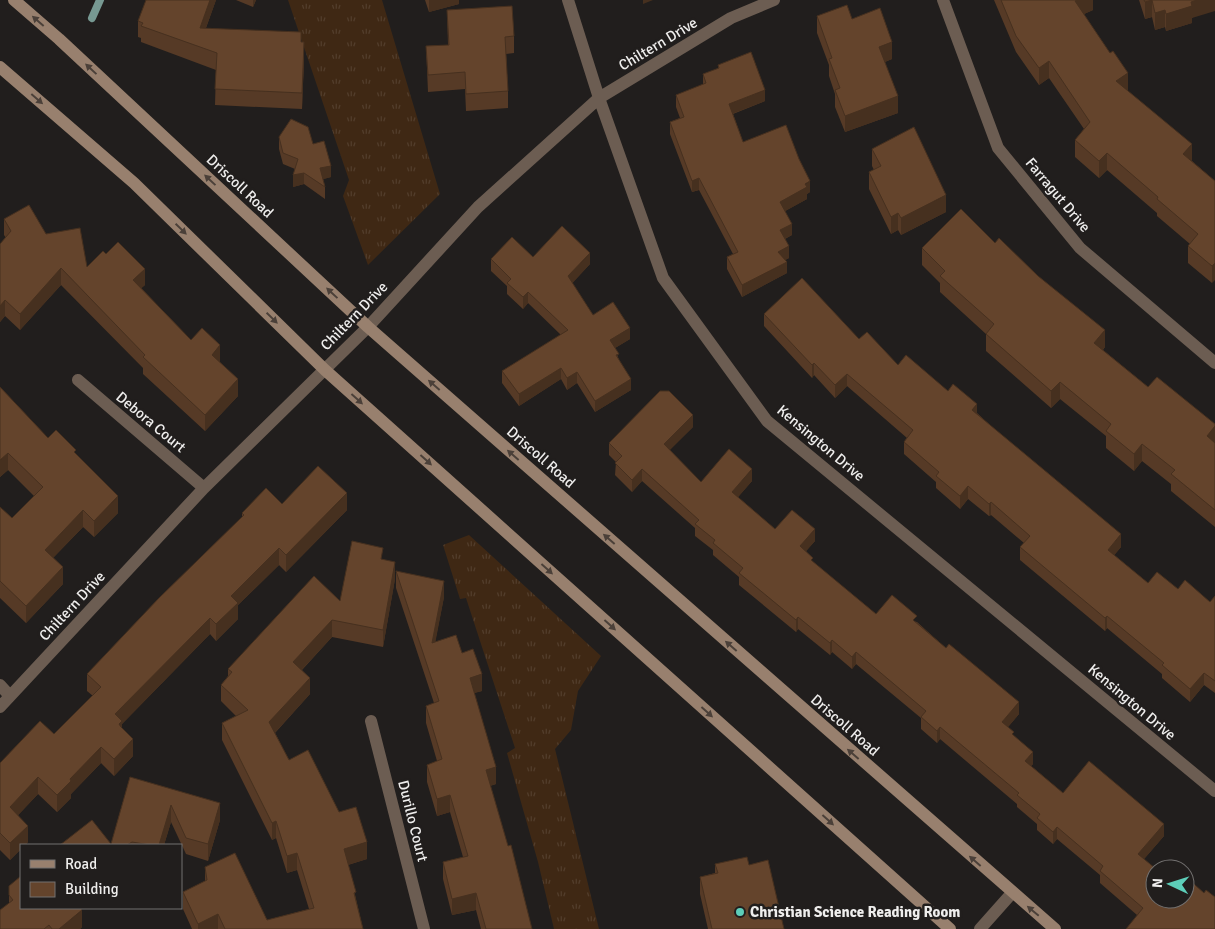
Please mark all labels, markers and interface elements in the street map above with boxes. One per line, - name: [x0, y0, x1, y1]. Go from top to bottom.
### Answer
- street label: Chiltern Drive: [615, 13, 701, 75]
- one-way arrow: [32, 16, 44, 27]
- one-way arrow: [86, 63, 98, 75]
- one-way arrow: [30, 93, 42, 105]
- street label: Driscoll Road: [203, 150, 277, 222]
- street label: Farragut Drive: [1022, 154, 1094, 236]
- one-way arrow: [204, 174, 216, 186]
- one-way arrow: [175, 223, 187, 235]
- street label: Chiltern Drive: [317, 278, 391, 354]
- one-way arrow: [326, 288, 338, 299]
- one-way arrow: [266, 312, 278, 324]
- one-way arrow: [428, 379, 440, 391]
- street label: Debora Court: [113, 388, 189, 456]
- one-way arrow: [351, 393, 363, 405]
- street label: Kensington Drive: [773, 401, 869, 485]
- street label: Driscoll Road: [503, 422, 579, 492]
- one-way arrow: [508, 449, 520, 461]
- one-way arrow: [420, 454, 432, 466]
- one-way arrow: [604, 533, 616, 545]
- one-way arrow: [541, 563, 554, 574]
- street label: Chiltern Drive: [35, 567, 109, 645]
- one-way arrow: [604, 619, 616, 631]
- one-way arrow: [725, 641, 738, 652]
- street label: Kensington Drive: [1084, 660, 1180, 744]
- street label: Driscoll Road: [807, 690, 883, 760]
- one-way arrow: [701, 706, 713, 718]
- one-way arrow: [848, 748, 860, 760]
- street label: Durillo Court: [394, 778, 432, 864]
- one-way arrow: [822, 814, 834, 826]
- legend: [20, 844, 182, 909]
- text: Road: [65, 855, 97, 873]
- one-way arrow: [970, 855, 982, 867]
- north arrow: [1145, 859, 1195, 909]
- text: N: [1149, 878, 1166, 889]
- text: Building: [65, 880, 119, 898]
- place label: Christian Science Reading Room: [750, 903, 960, 921]
- marker: Christian Science Reading Room: [734, 906, 746, 918]
- one-way arrow: [1027, 906, 1040, 917]

